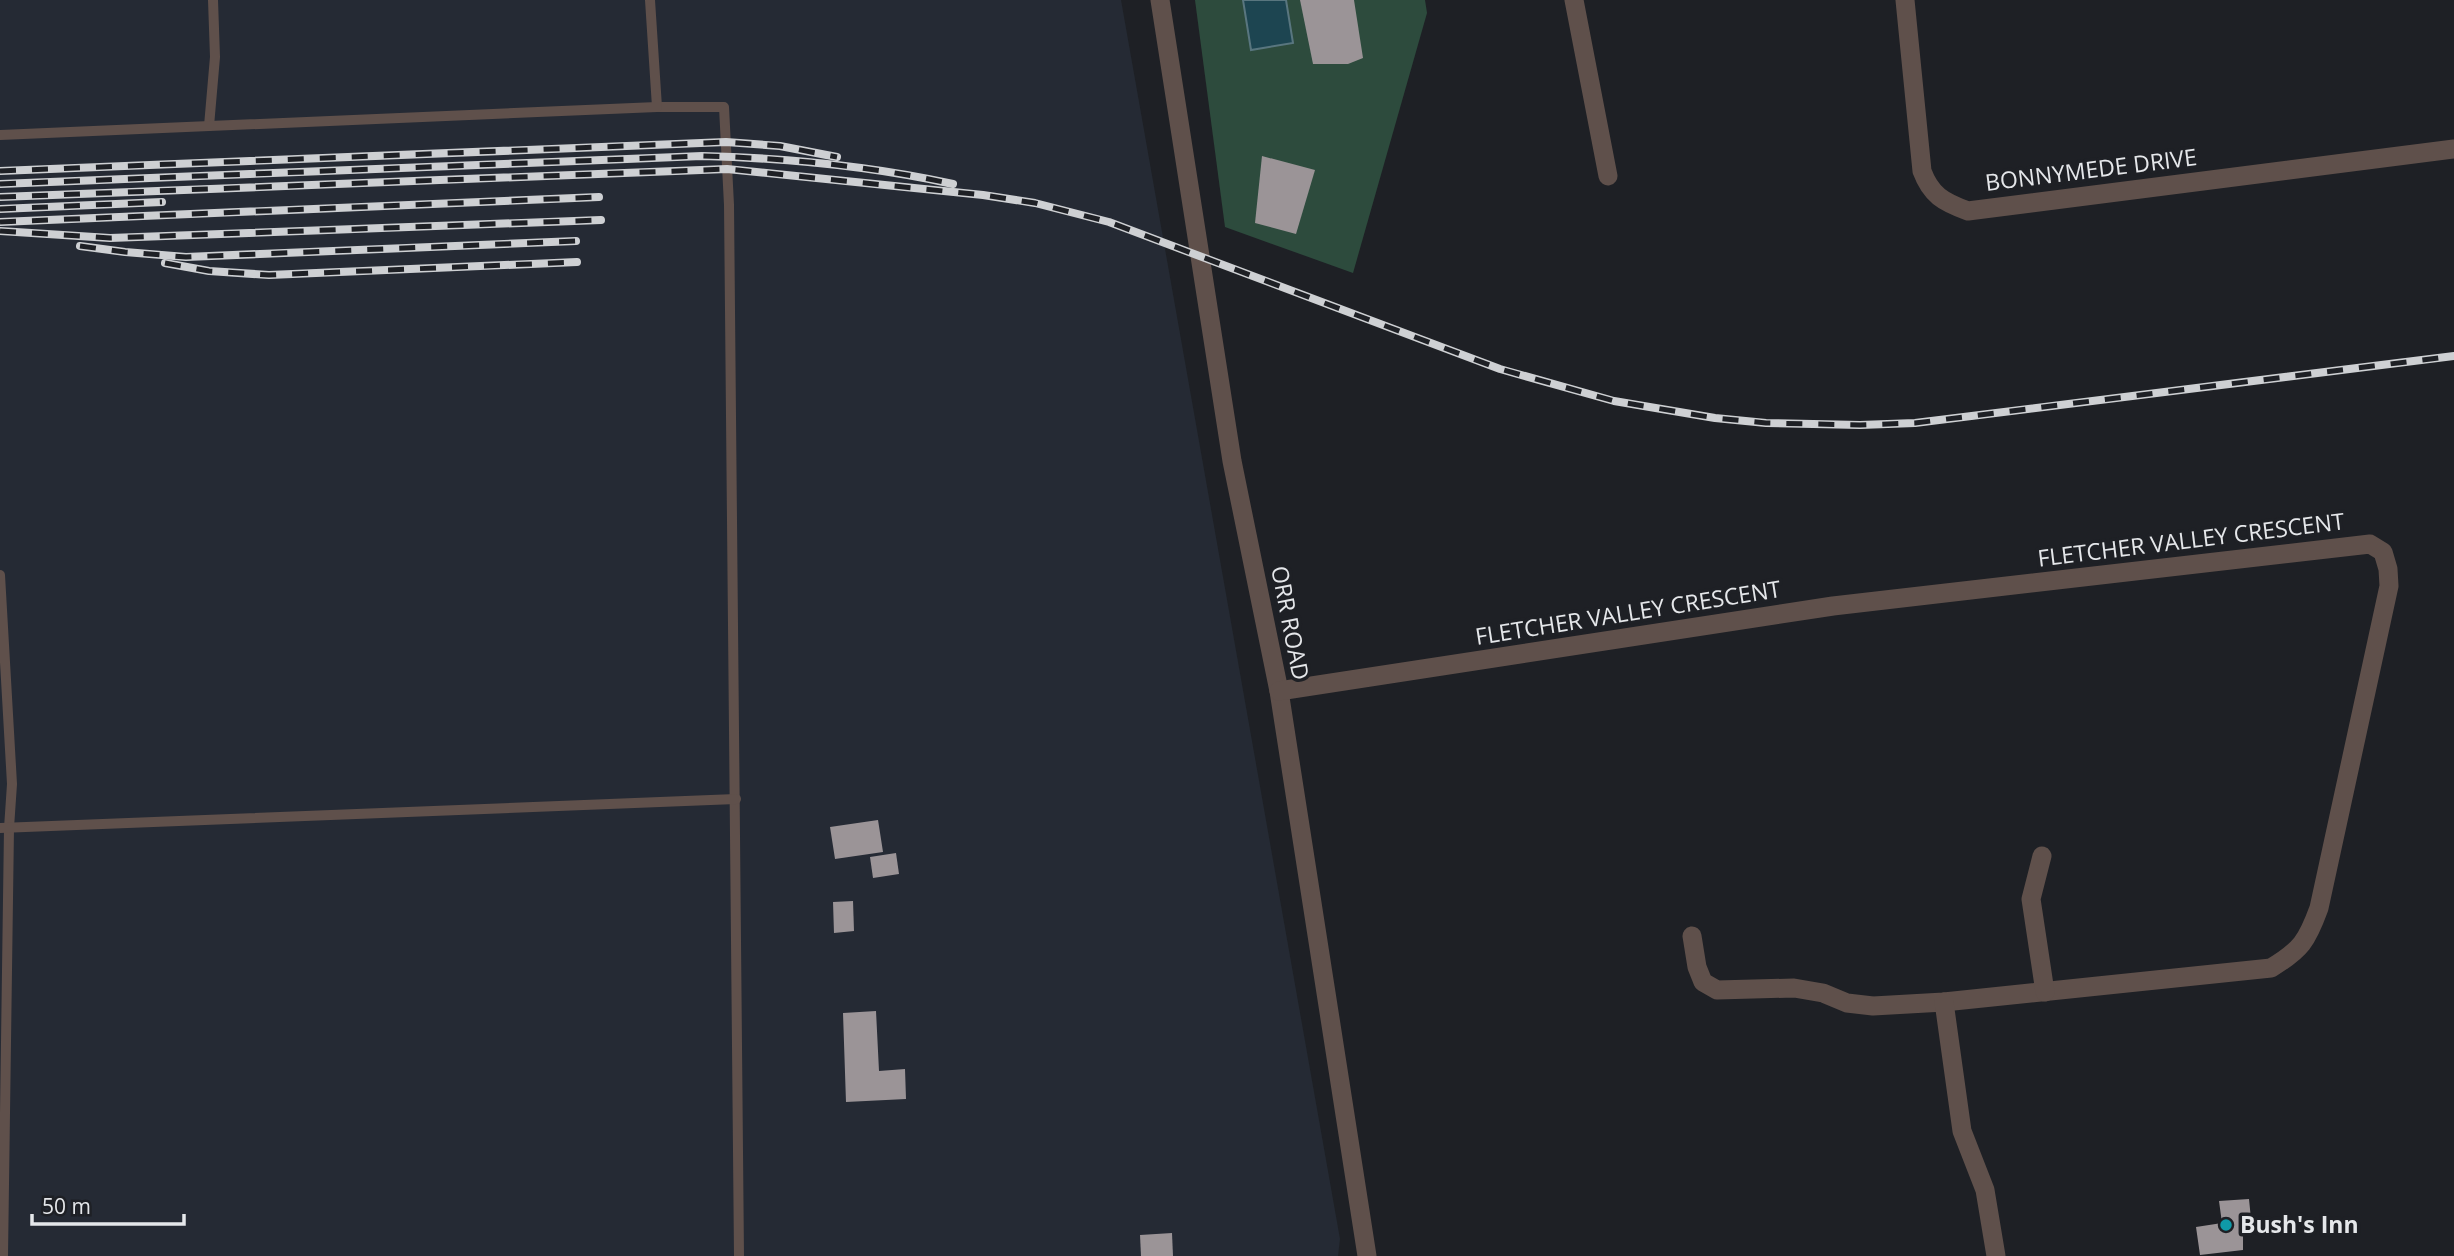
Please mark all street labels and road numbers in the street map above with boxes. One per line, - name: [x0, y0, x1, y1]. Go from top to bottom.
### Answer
- street label: BONNYMEDE DRIVE: [1983, 140, 2199, 198]
- street label: FLETCHER VALLEY CRESCENT: [2036, 504, 2346, 574]
- street label: ORR ROAD: [1264, 563, 1318, 683]
- street label: FLETCHER VALLEY CRESCENT: [1473, 572, 1783, 652]

